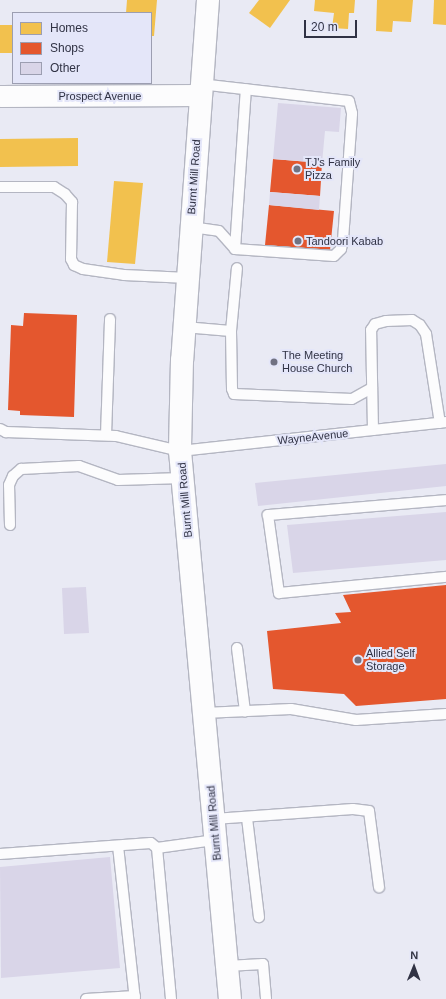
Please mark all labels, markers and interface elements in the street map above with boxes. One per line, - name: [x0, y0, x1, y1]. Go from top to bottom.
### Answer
- legend: [12, 12, 152, 84]
- scale bar: [306, 12, 359, 38]
- text: 20 m: [311, 20, 338, 34]
- text: Homes: [50, 21, 88, 35]
- text: Shops: [50, 41, 84, 55]
- text: Other: [50, 61, 80, 75]
- street label: Prospect Avenue: [58, 89, 142, 103]
- street label: Burnt Mill Road: [185, 139, 203, 215]
- place label: TJ's Family Pizza: [305, 156, 360, 182]
- marker: TJ's Family Pizza: [292, 164, 302, 174]
- place label: Tandoori Kabab: [306, 234, 383, 248]
- marker: Tandoori Kabab: [293, 236, 303, 246]
- place label: The Meeting House Church: [282, 349, 352, 375]
- marker: The Meeting House Church: [269, 357, 279, 367]
- street label: WayneAvenue: [277, 427, 349, 447]
- street label: Burnt Mill Road: [175, 462, 195, 538]
- place label: Allied Self Storage: [366, 647, 415, 673]
- marker: Allied Self Storage: [353, 655, 363, 665]
- street label: Burnt Mill Road: [204, 785, 224, 861]
- north arrow: [394, 947, 434, 987]
- text: N: [410, 949, 418, 961]

